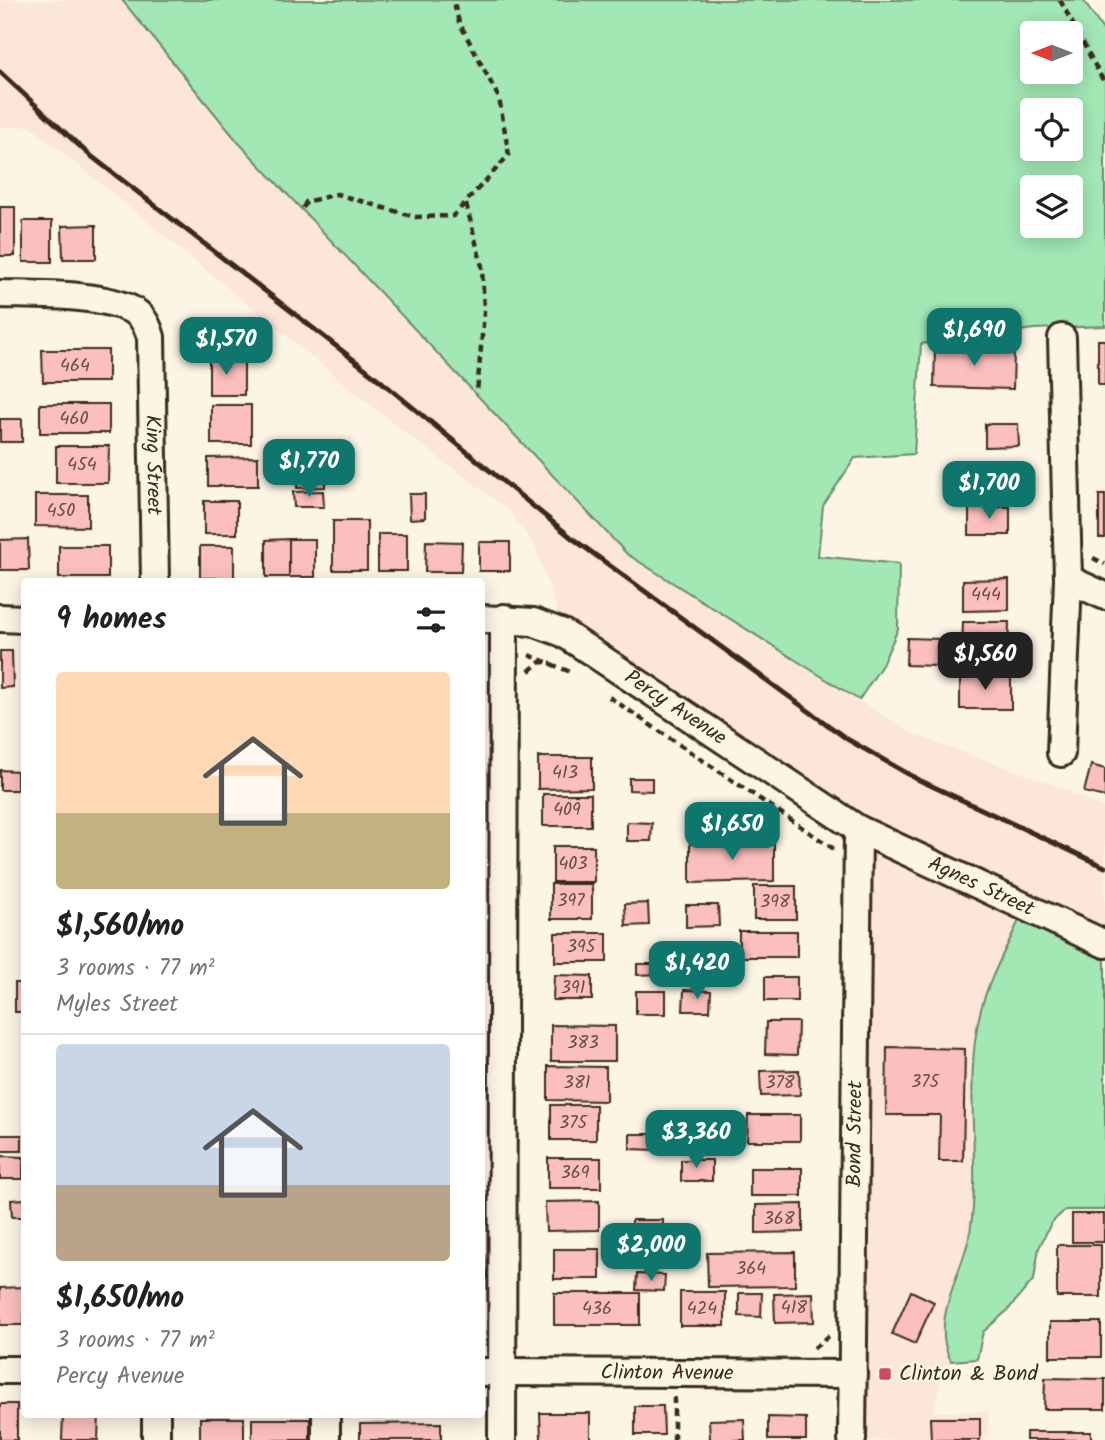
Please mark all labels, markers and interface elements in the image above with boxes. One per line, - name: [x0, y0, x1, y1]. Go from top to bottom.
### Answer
- north arrow: [1020, 21, 1083, 84]
- map controls: [1020, 21, 1083, 238]
- button: locate: [1020, 98, 1083, 161]
- button: layers: [1020, 175, 1083, 238]
- pin: $1,690: [917, 308, 1031, 368]
- text: $1,690: [943, 313, 1005, 349]
- pin: $1,570: [169, 318, 283, 377]
- text: $1,570: [196, 322, 256, 358]
- house number: 464: [60, 352, 90, 381]
- house number: 460: [60, 405, 88, 434]
- street label: King Street: [136, 415, 170, 516]
- pin: $1,770: [252, 440, 366, 499]
- text: $1,770: [279, 444, 339, 480]
- house number: 454: [67, 451, 97, 480]
- pin: $1,700: [932, 462, 1046, 521]
- text: $1,700: [958, 466, 1020, 502]
- house number: 450: [47, 497, 75, 526]
- house number: 444: [971, 581, 1001, 610]
- text: 9 homes: [56, 596, 167, 644]
- icon: filters: [412, 601, 450, 639]
- pin: $1,560: [928, 632, 1042, 692]
- text: $1,560: [954, 637, 1016, 673]
- street label: Percy Avenue: [617, 661, 734, 754]
- icon: home: [190, 718, 316, 844]
- house number: 413: [552, 759, 578, 788]
- house number: 409: [553, 796, 581, 825]
- pin: $1,650: [675, 802, 789, 862]
- text: $1,650: [701, 807, 763, 843]
- street label: Agnes Street: [922, 847, 1041, 926]
- house number: 403: [558, 850, 588, 879]
- house number: 397: [557, 887, 585, 916]
- house number: 398: [760, 888, 790, 917]
- text: $1,560/mo: [56, 903, 184, 951]
- house number: 395: [567, 933, 597, 962]
- pin: $1,420: [640, 942, 754, 1001]
- text: $1,420: [665, 946, 729, 982]
- text: 3 rooms · 77 m²: [56, 951, 215, 987]
- house number: 391: [561, 974, 585, 1003]
- text: Myles Street: [56, 987, 178, 1023]
- house number: 383: [567, 1029, 599, 1058]
- house number: 375: [911, 1068, 940, 1097]
- house number: 381: [564, 1069, 590, 1098]
- house number: 378: [765, 1069, 795, 1098]
- street label: Bond Street: [838, 1080, 872, 1187]
- icon: home: [190, 1090, 316, 1216]
- house number: 375: [559, 1109, 588, 1138]
- pin: $3,360: [639, 1110, 753, 1170]
- text: $3,360: [661, 1115, 731, 1151]
- house number: 369: [560, 1159, 590, 1188]
- house number: 368: [763, 1205, 795, 1234]
- pin: $2,000: [594, 1224, 708, 1283]
- text: $2,000: [617, 1228, 685, 1264]
- house number: 364: [736, 1255, 766, 1284]
- text: $1,650/mo: [56, 1275, 184, 1323]
- house number: 418: [781, 1294, 807, 1323]
- house number: 436: [582, 1295, 612, 1324]
- house number: 424: [687, 1295, 717, 1324]
- text: 3 rooms · 77 m²: [56, 1323, 215, 1359]
- street label: Clinton Avenue: [600, 1356, 734, 1390]
- place label: Clinton & Bond: [899, 1358, 1038, 1391]
- text: Percy Avenue: [56, 1359, 184, 1395]
- marker: Clinton & Bond: [877, 1366, 893, 1382]

